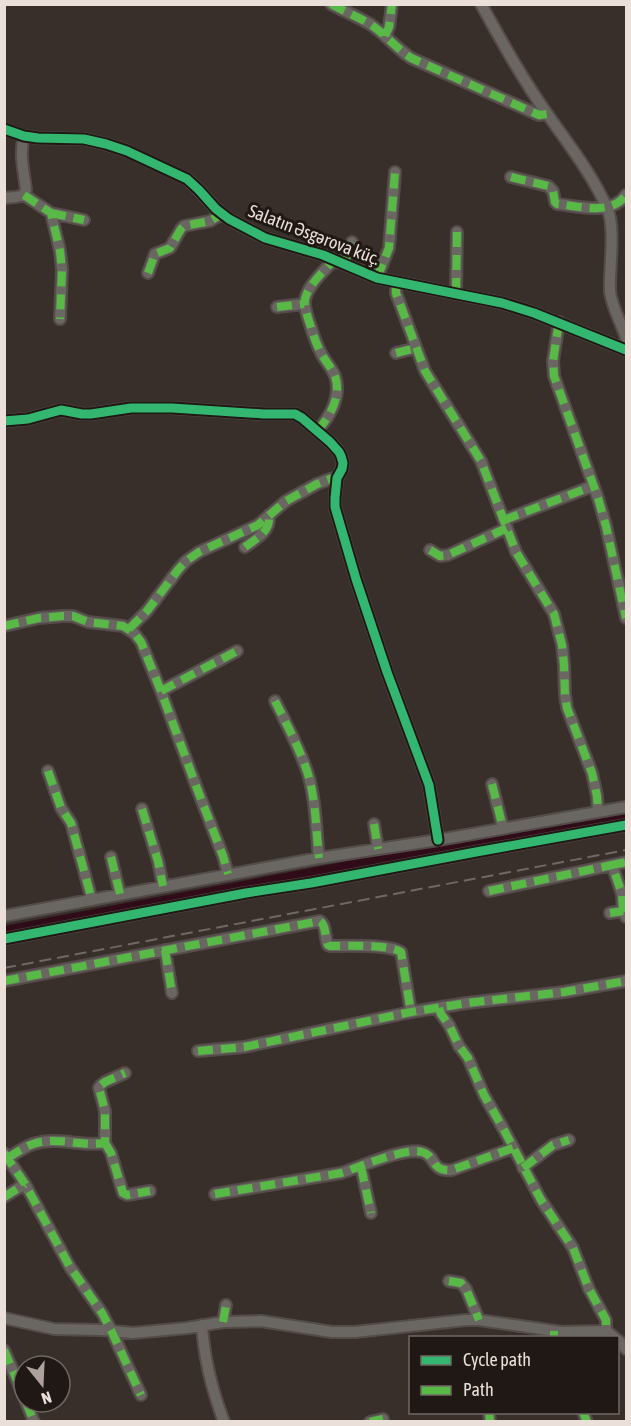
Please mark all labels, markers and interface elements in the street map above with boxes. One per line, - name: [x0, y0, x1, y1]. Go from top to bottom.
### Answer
- street label: Salatın Əsgərova küç.: [246, 200, 383, 269]
- legend: [409, 1336, 619, 1414]
- text: Cycle path: [463, 1349, 531, 1370]
- north arrow: [12, 1354, 72, 1414]
- text: Path: [463, 1379, 494, 1400]
- text: N: [39, 1388, 54, 1408]

